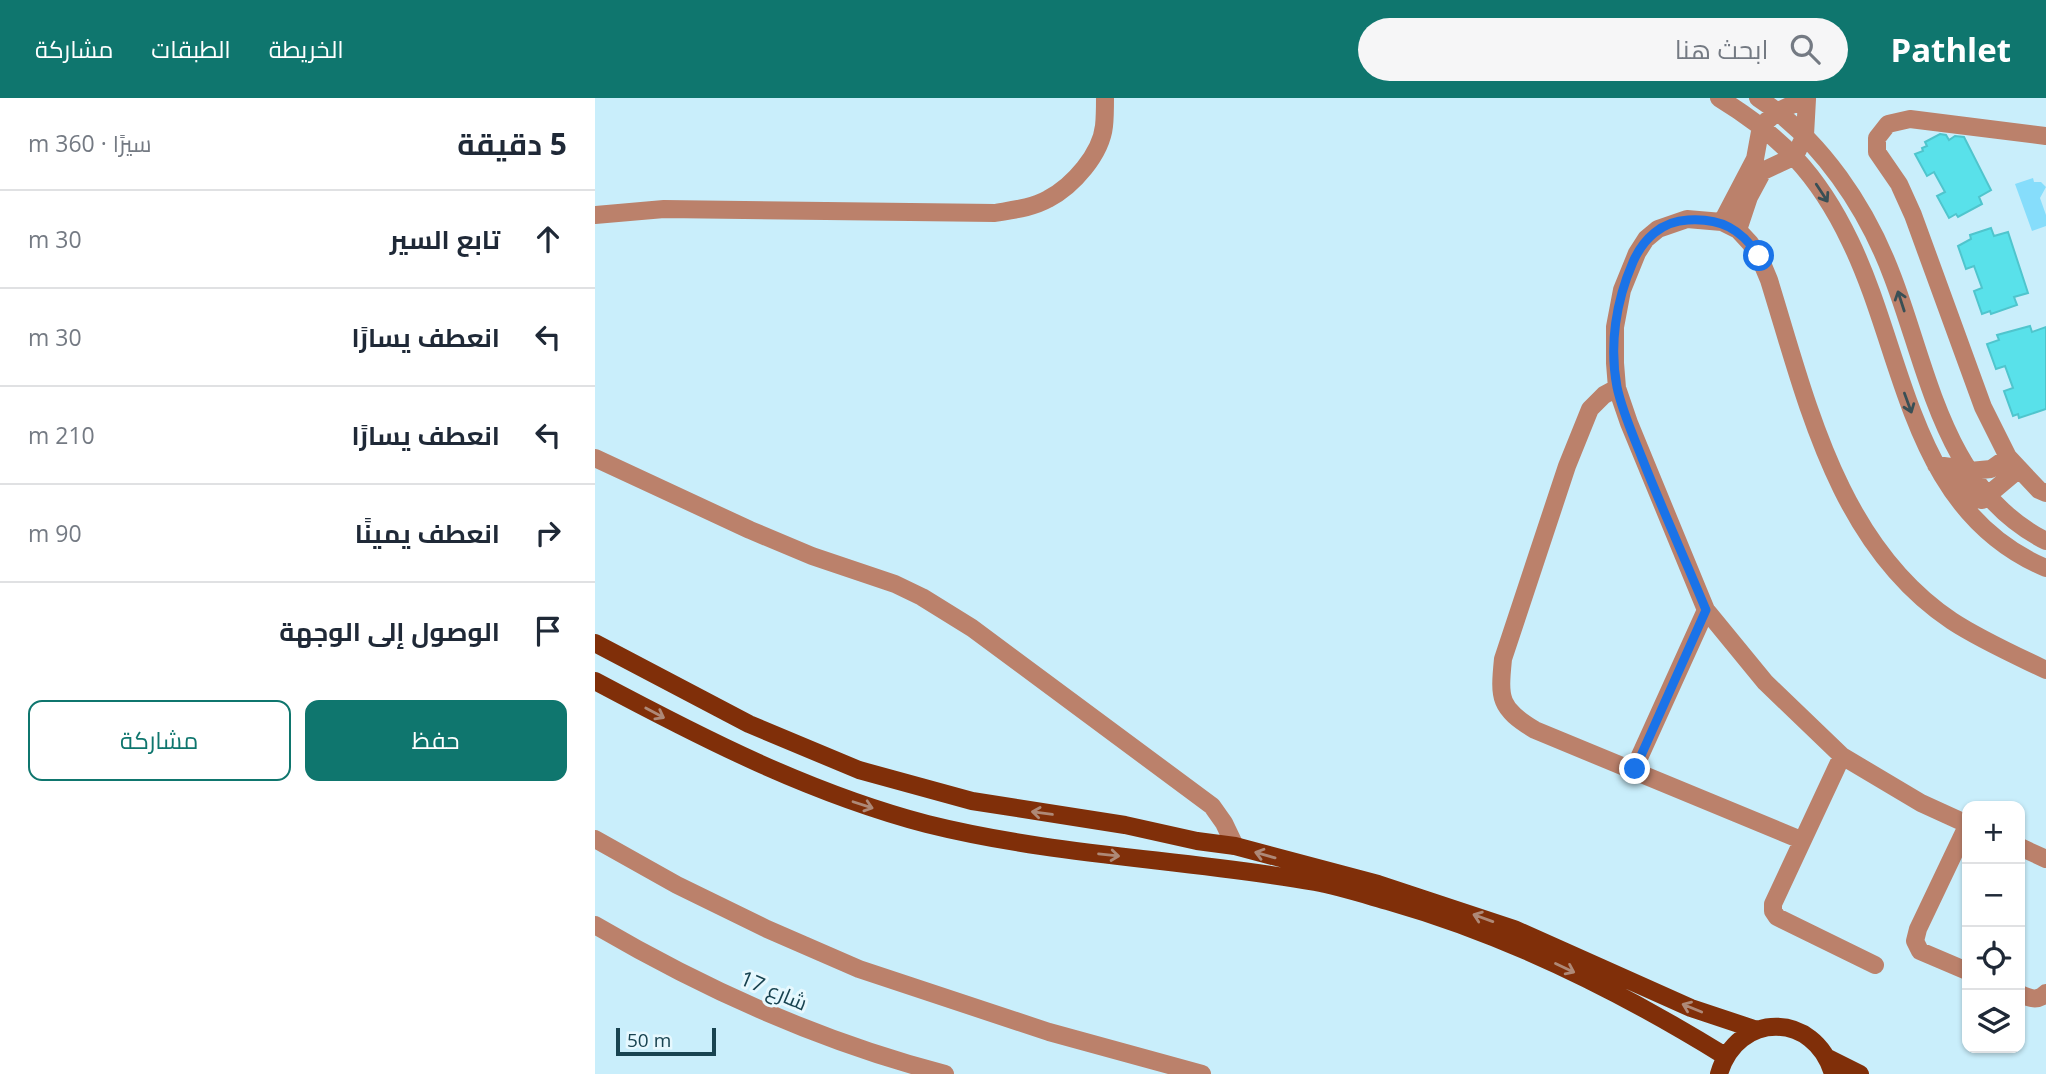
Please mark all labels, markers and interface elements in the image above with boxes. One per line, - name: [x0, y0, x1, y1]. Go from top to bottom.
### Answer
- search box: [1358, 18, 1848, 81]
- text: Pathlet: [1890, 27, 2011, 72]
- icon: search: [1786, 30, 1824, 68]
- text: ابحث هنا: [1675, 31, 1768, 67]
- text: مشاركة: [35, 32, 113, 65]
- text: الطبقات: [151, 32, 231, 65]
- text: الخريطة: [269, 32, 344, 65]
- text: 5 دقيقة: [457, 123, 567, 164]
- text: سيرًا · 360 m: [28, 127, 152, 159]
- one-way arrow: [1815, 183, 1829, 202]
- icon: ahead: [529, 220, 567, 258]
- text: تابع السير: [390, 221, 500, 257]
- text: 30 m: [28, 223, 82, 255]
- route start: [1743, 240, 1774, 271]
- one-way arrow: [1894, 291, 1906, 313]
- icon: left: [529, 318, 567, 356]
- text: انعطف يسارًا: [351, 319, 500, 355]
- text: 30 m: [28, 321, 82, 353]
- one-way arrow: [1903, 391, 1915, 413]
- icon: left: [529, 416, 567, 454]
- text: انعطف يسارًا: [351, 417, 500, 453]
- text: 210 m: [28, 419, 95, 451]
- icon: right: [529, 514, 567, 552]
- text: انعطف يمينًا: [355, 515, 500, 551]
- text: 90 m: [28, 517, 82, 549]
- icon: arrive: [529, 612, 567, 650]
- text: الوصول إلى الوجهة: [279, 613, 500, 649]
- button: مشاركة: [28, 700, 291, 781]
- button: حفظ: [305, 700, 567, 781]
- one-way arrow: [644, 707, 665, 721]
- route end: [1619, 753, 1650, 784]
- one-way arrow: [852, 799, 874, 812]
- map controls: [1962, 801, 2025, 1053]
- button: +: [1962, 801, 2025, 864]
- one-way arrow: [1031, 806, 1054, 819]
- one-way arrow: [1254, 848, 1276, 861]
- one-way arrow: [1098, 849, 1120, 862]
- button: −: [1962, 864, 2025, 927]
- one-way arrow: [1473, 911, 1495, 923]
- button: locate: [1962, 927, 2025, 990]
- one-way arrow: [1554, 962, 1575, 975]
- street label: شارع 17: [736, 963, 812, 1018]
- button: layers: [1962, 990, 2025, 1053]
- one-way arrow: [1682, 1001, 1703, 1014]
- scale bar: [616, 1025, 716, 1057]
- text: 50 m: [627, 1027, 671, 1053]

